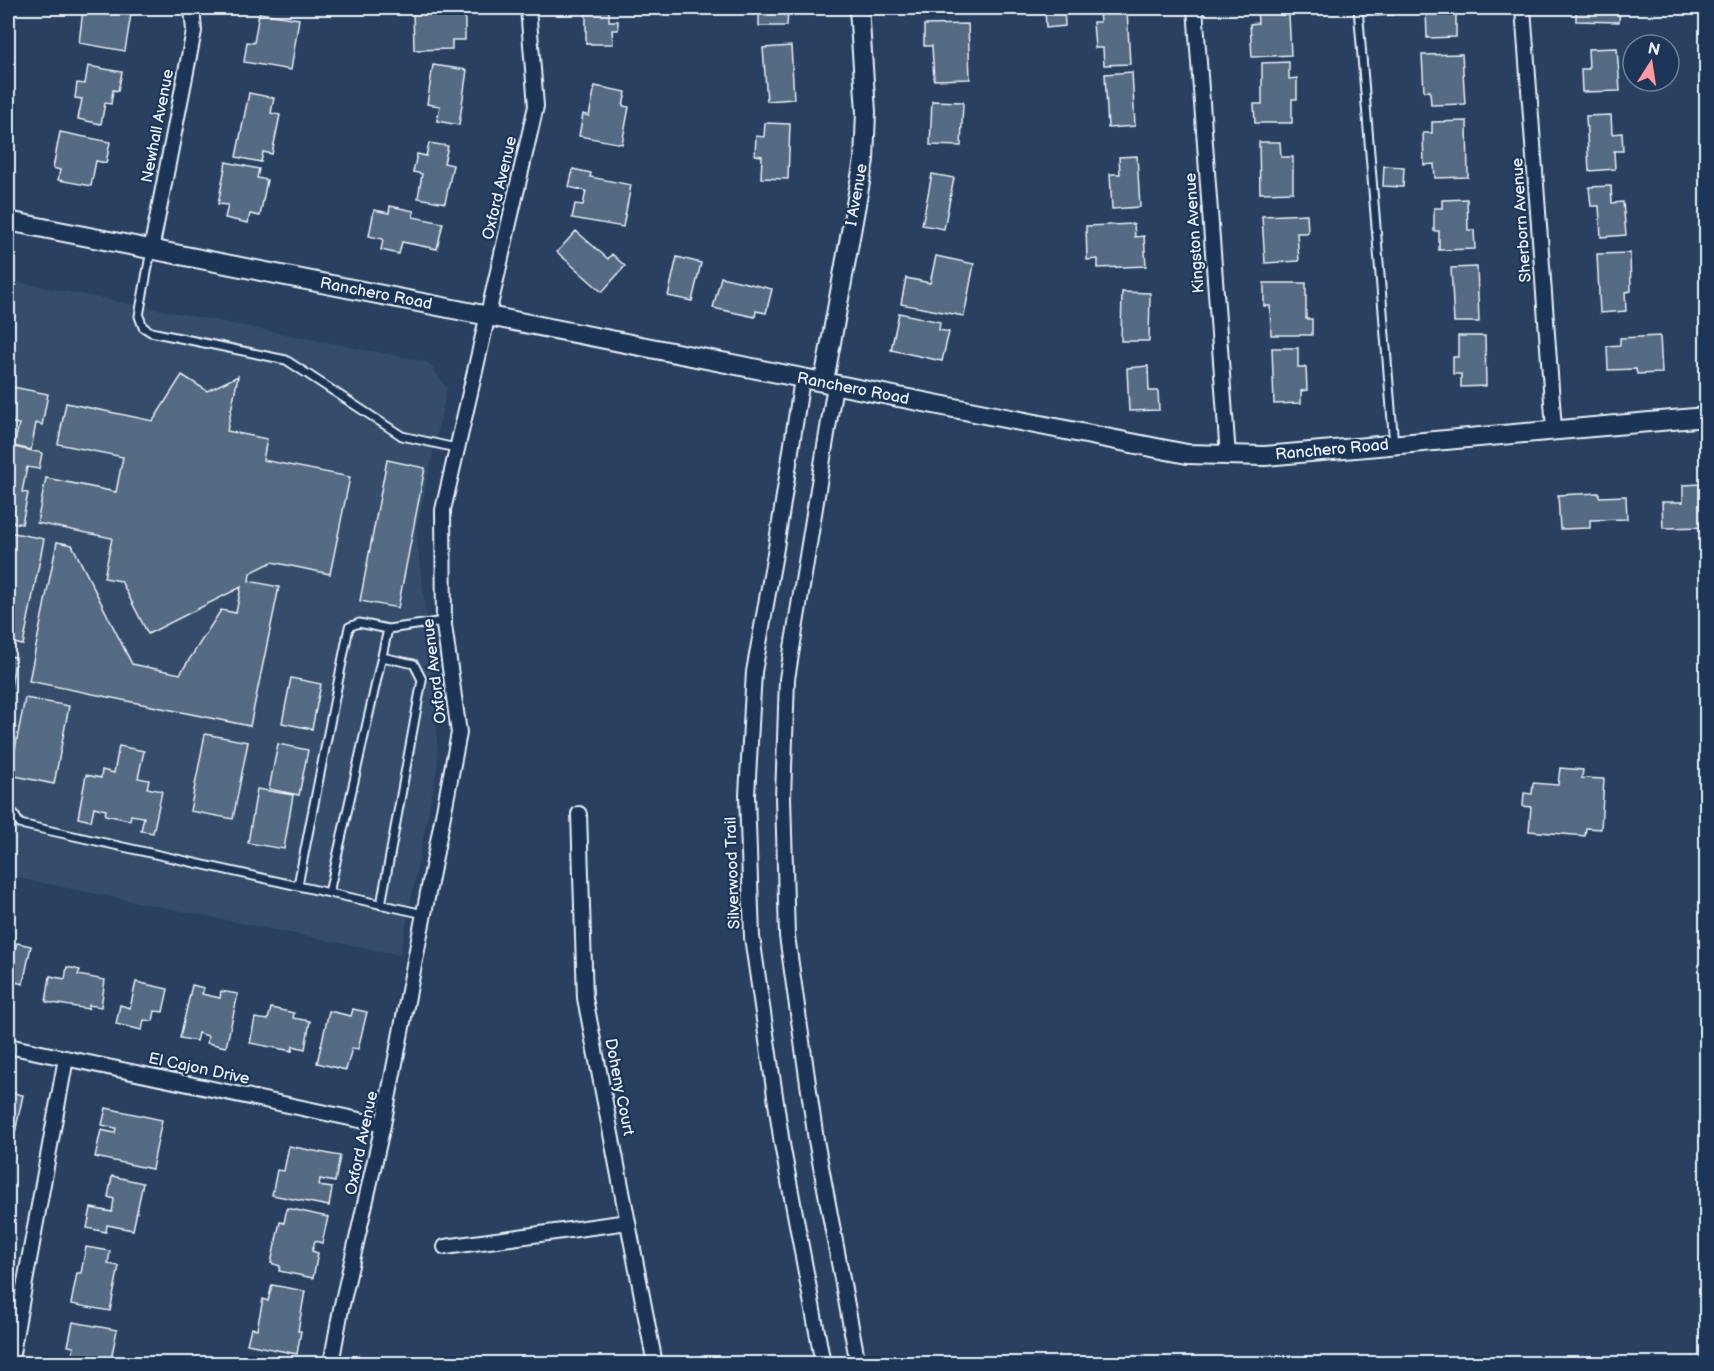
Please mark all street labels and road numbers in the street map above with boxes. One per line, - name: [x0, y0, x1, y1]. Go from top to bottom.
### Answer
- street label: Newhall Avenue: [138, 67, 178, 184]
- street label: Oxford Avenue: [479, 134, 521, 242]
- street label: Sherborn Avenue: [1508, 157, 1536, 283]
- street label: I Avenue: [842, 162, 872, 228]
- street label: Kingston Avenue: [1181, 172, 1209, 294]
- street label: Ranchero Road: [318, 274, 434, 314]
- street label: Ranchero Road: [795, 369, 911, 409]
- street label: Ranchero Road: [1274, 436, 1390, 464]
- street label: Oxford Avenue: [419, 617, 451, 725]
- street label: Silverwood Trail: [722, 817, 744, 929]
- street label: Doheny Court: [600, 1037, 638, 1137]
- street label: El Cajon Drive: [147, 1049, 252, 1089]
- street label: Oxford Avenue: [342, 1089, 382, 1197]

